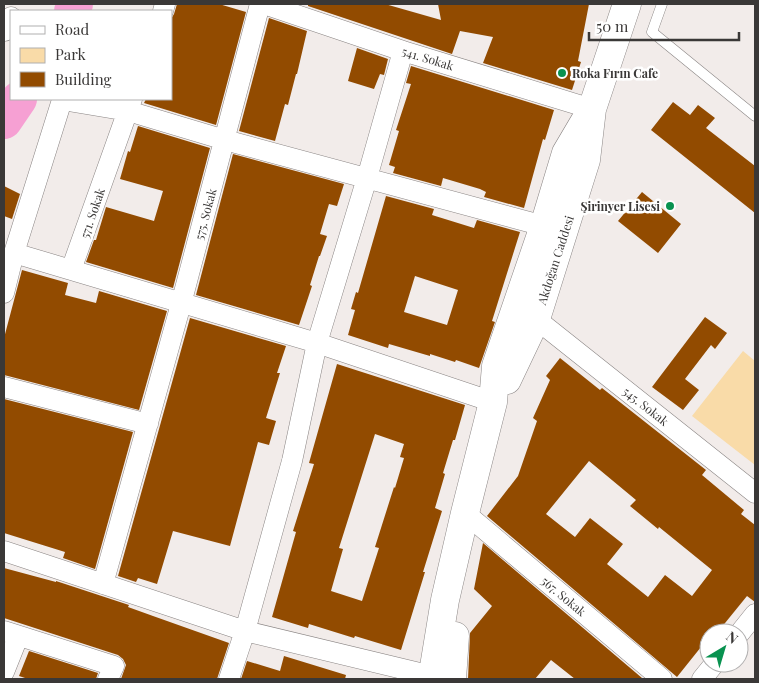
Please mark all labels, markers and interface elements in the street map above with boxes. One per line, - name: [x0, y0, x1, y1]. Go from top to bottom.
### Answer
- legend: [10, 10, 172, 100]
- scale bar: [589, 10, 739, 42]
- text: 50 m: [596, 16, 629, 36]
- text: Road: [55, 19, 89, 39]
- street label: 541. Sokak: [400, 43, 456, 74]
- text: Park: [55, 44, 87, 64]
- place label: Roka Fırın Cafe: [572, 65, 658, 81]
- marker: Roka Fırın Cafe: [556, 67, 568, 79]
- text: Building: [55, 69, 112, 89]
- street label: 571. Sokak: [76, 185, 108, 240]
- street label: 575. Sokak: [190, 186, 220, 242]
- place label: Şirinyer Lisesi: [580, 198, 660, 214]
- marker: Şirinyer Lisesi: [664, 200, 676, 212]
- street label: Akdoğan Caddesi: [533, 213, 577, 308]
- street label: 545. Sokak: [620, 383, 672, 429]
- street label: 567. Sokak: [538, 573, 590, 620]
- north arrow: [699, 623, 749, 673]
- text: N: [722, 627, 742, 648]

